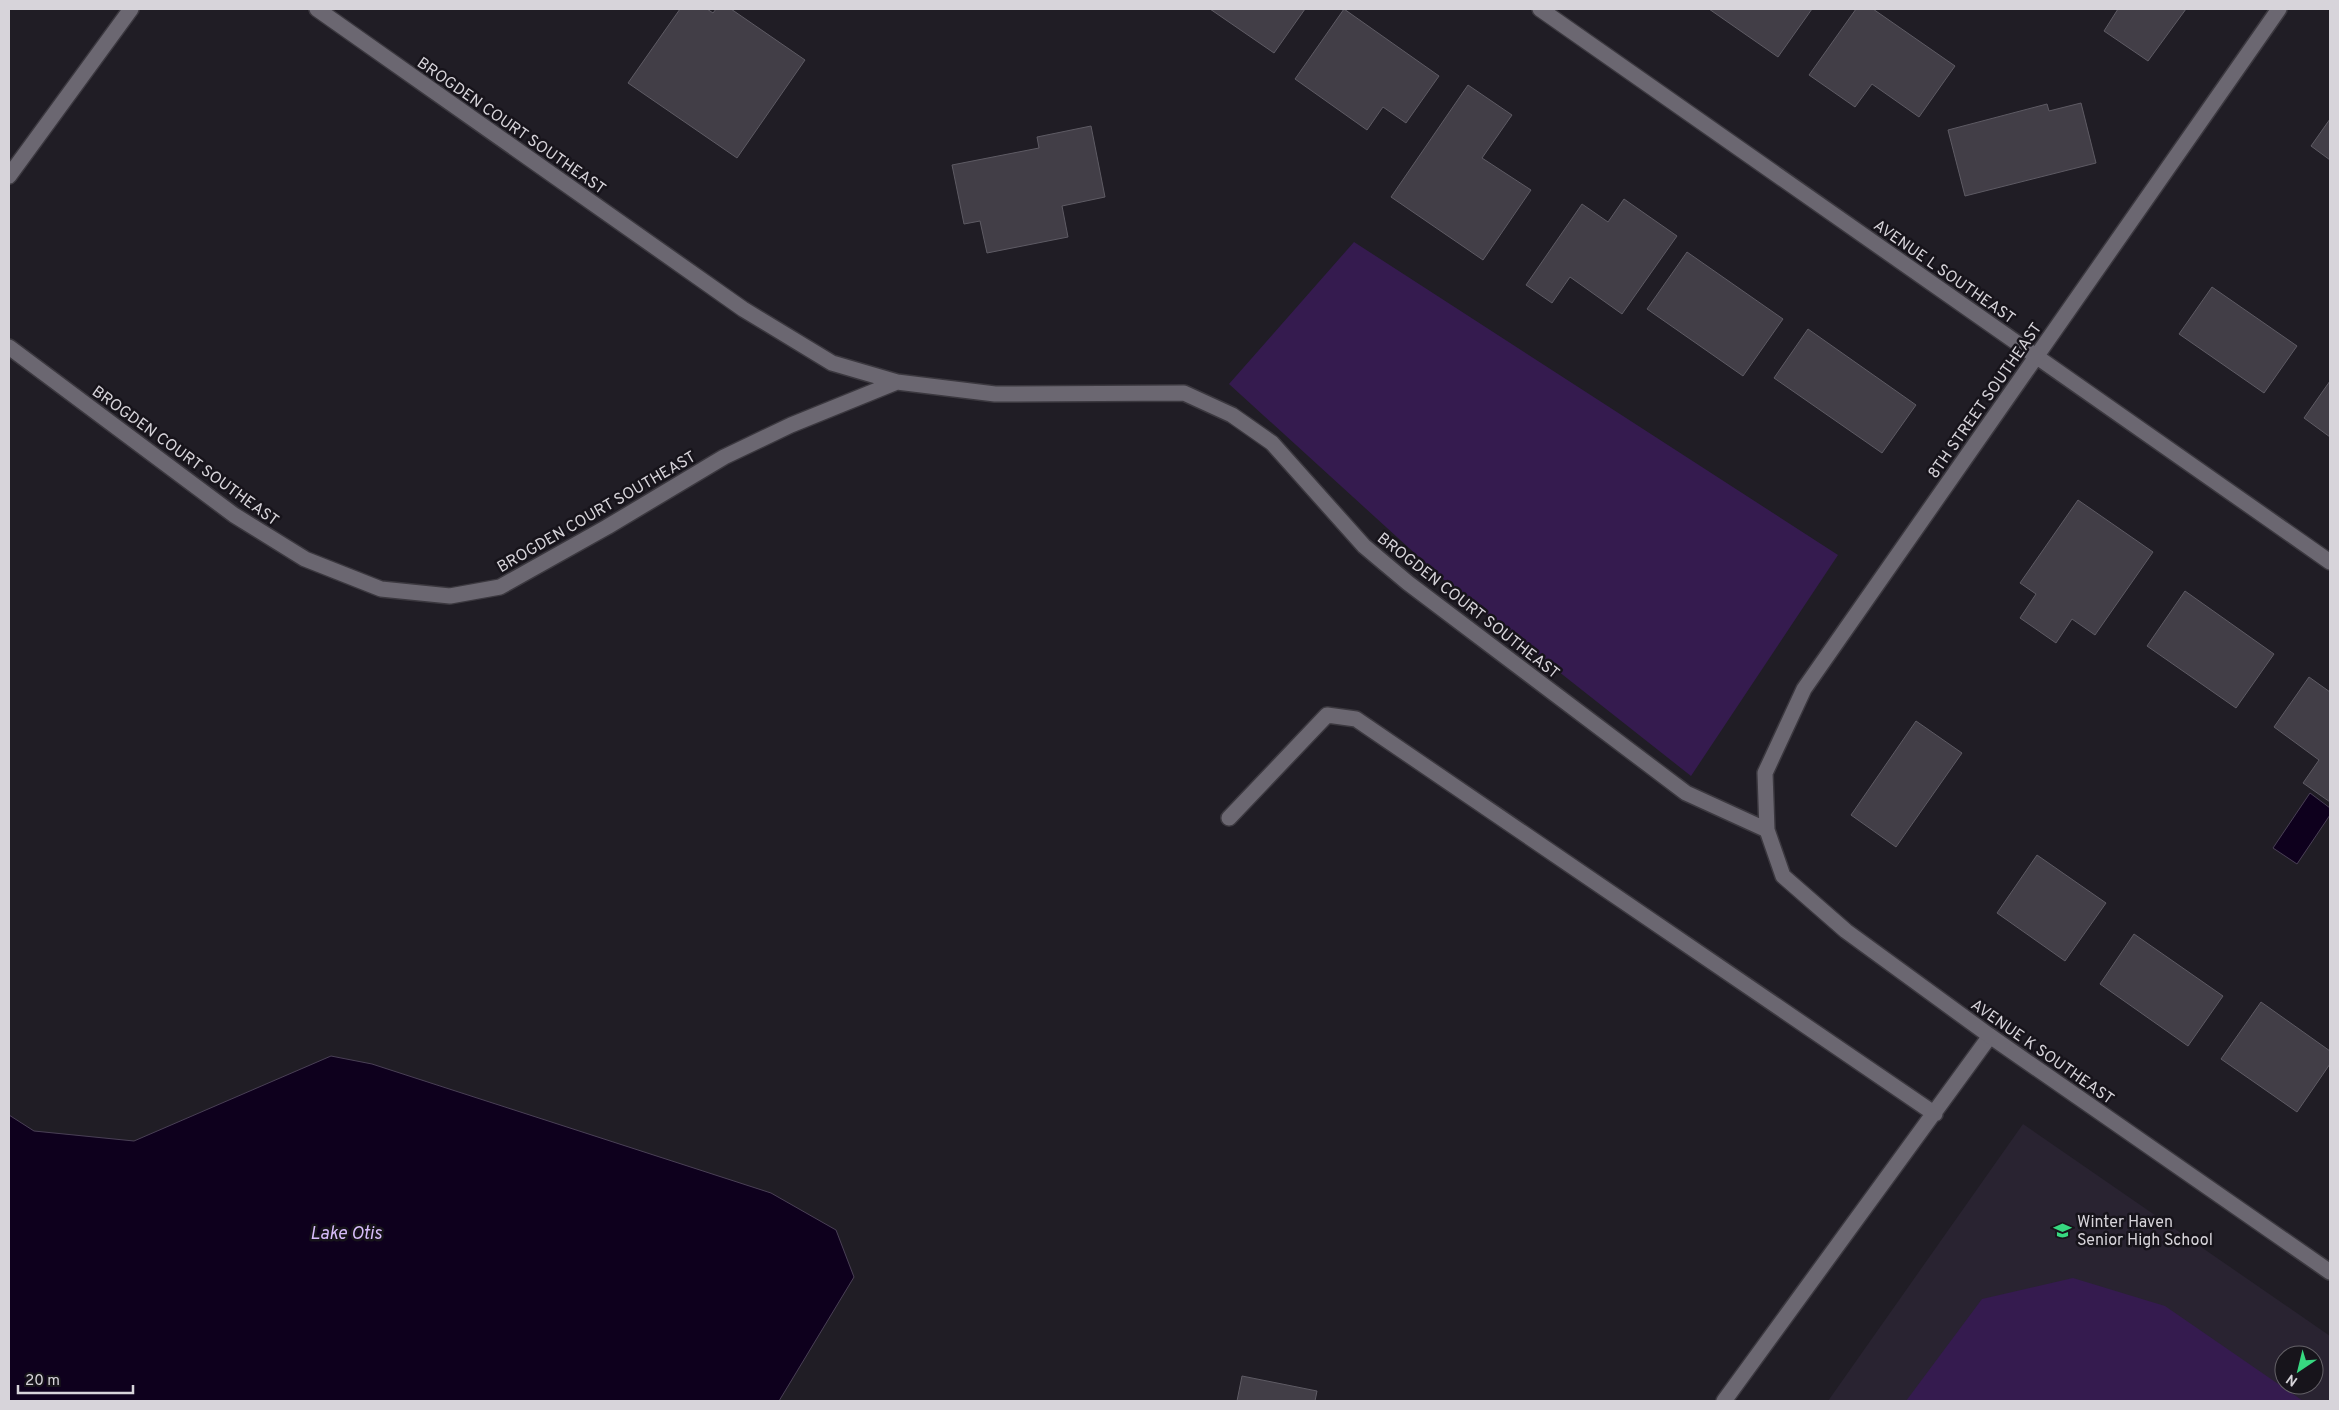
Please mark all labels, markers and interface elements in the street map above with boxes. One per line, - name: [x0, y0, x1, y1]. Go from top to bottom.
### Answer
- street label: BROGDEN COURT SOUTHEAST: [412, 54, 609, 200]
- street label: AVENUE L SOUTHEAST: [1869, 216, 2019, 329]
- street label: 8TH STREET SOUTHEAST: [1924, 319, 2047, 483]
- street label: BROGDEN COURT SOUTHEAST: [87, 382, 282, 531]
- street label: BROGDEN COURT SOUTHEAST: [494, 448, 700, 578]
- street label: BROGDEN COURT SOUTHEAST: [1372, 529, 1563, 684]
- street label: AVENUE K SOUTHEAST: [1966, 996, 2117, 1110]
- place label: Winter Haven Senior High School: [2077, 1213, 2213, 1251]
- school or university icon: Winter Haven Senior High School: [2053, 1220, 2073, 1240]
- water label: Lake Otis: [310, 1223, 383, 1246]
- north arrow: [2274, 1345, 2324, 1395]
- scale bar: [18, 1362, 132, 1394]
- text: N: [2283, 1370, 2301, 1389]
- text: 20 m: [25, 1372, 60, 1391]

